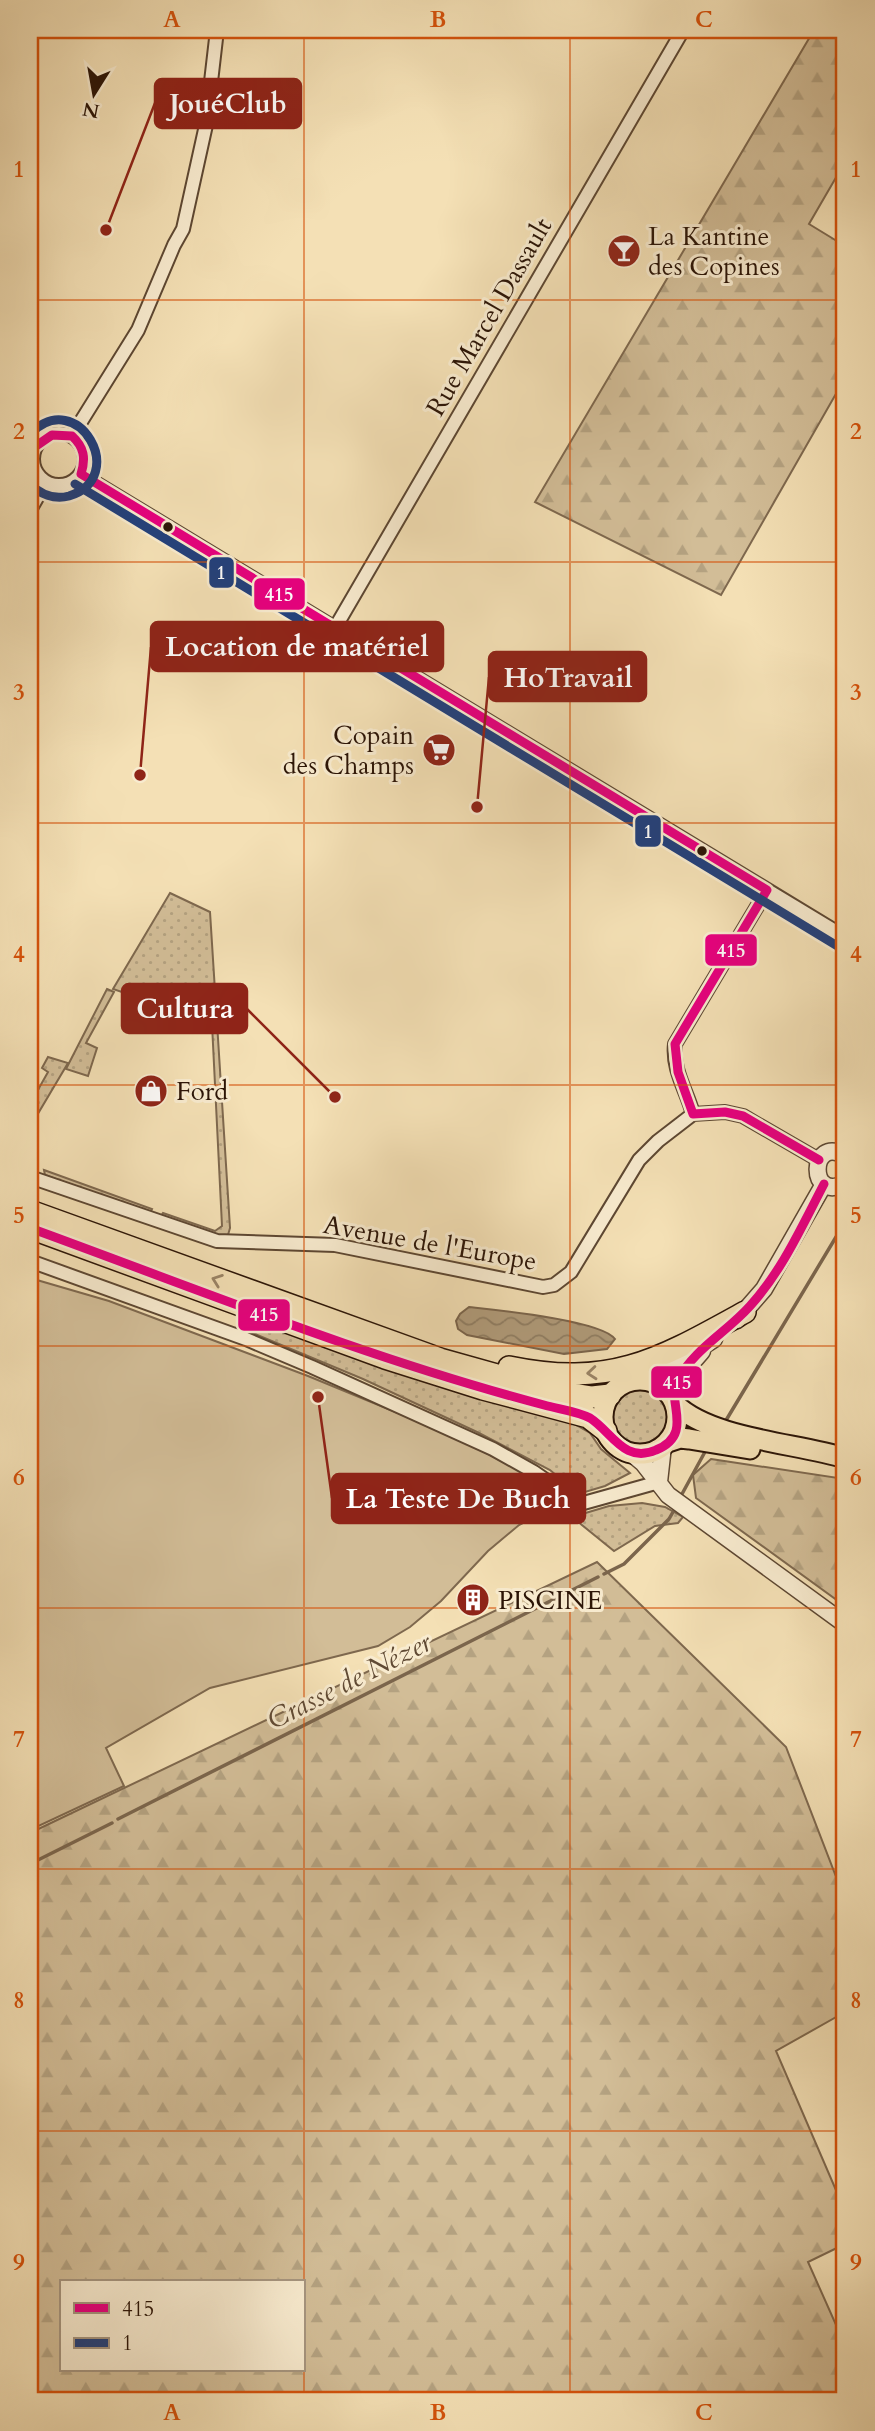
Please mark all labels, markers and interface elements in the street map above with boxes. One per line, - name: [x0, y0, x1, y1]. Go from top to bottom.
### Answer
- text: A: [163, 4, 181, 35]
- text: B: [430, 4, 446, 35]
- text: C: [695, 4, 713, 35]
- north arrow: [60, 60, 130, 130]
- callout: JouéClub: [155, 79, 301, 128]
- text: JouéClub: [165, 85, 287, 123]
- text: N: [80, 95, 102, 124]
- text: 1: [13, 154, 25, 185]
- text: 1: [850, 154, 862, 185]
- street label: Rue Marcel Dassault: [418, 211, 560, 423]
- place label: La Kantine des Copines: [648, 219, 780, 284]
- bar icon: La Kantine des Copines: [605, 232, 643, 270]
- text: 2: [13, 416, 25, 447]
- text: 2: [850, 416, 862, 447]
- unlabelled marker: [161, 520, 175, 534]
- line badge: 1: [208, 556, 235, 589]
- text: 1: [216, 560, 226, 586]
- line badge: 415: [253, 577, 306, 611]
- text: 415: [264, 582, 294, 608]
- callout: Location de matériel: [151, 622, 443, 671]
- text: Location de matériel: [165, 628, 429, 666]
- callout: HoTravail: [489, 652, 646, 701]
- text: HoTravail: [503, 659, 633, 697]
- text: 3: [13, 677, 25, 708]
- text: 3: [850, 677, 862, 708]
- place label: Copain des Champs: [283, 718, 414, 783]
- supermarket icon: Copain des Champs: [420, 731, 458, 769]
- line badge: 1: [634, 814, 662, 848]
- text: 1: [643, 819, 653, 845]
- unlabelled marker: [695, 844, 709, 858]
- line badge: 415: [704, 933, 758, 967]
- text: 415: [716, 938, 746, 964]
- text: 4: [13, 939, 25, 970]
- text: 4: [850, 939, 862, 970]
- callout: Cultura: [122, 984, 247, 1033]
- text: Cultura: [136, 990, 234, 1028]
- shop icon: Ford: [132, 1072, 170, 1110]
- place label: Ford: [176, 1074, 228, 1109]
- text: 5: [13, 1200, 25, 1231]
- text: 5: [850, 1200, 862, 1231]
- street label: Avenue de l'Europe: [321, 1207, 539, 1279]
- one-way arrow: [212, 1274, 224, 1288]
- line badge: 415: [237, 1298, 291, 1332]
- text: 415: [249, 1302, 279, 1328]
- one-way arrow: [586, 1365, 597, 1380]
- line badge: 415: [650, 1365, 703, 1399]
- text: 415: [662, 1370, 692, 1396]
- text: 6: [13, 1462, 25, 1493]
- text: 6: [850, 1462, 862, 1493]
- callout: La Teste De Buch: [332, 1474, 585, 1523]
- text: La Teste De Buch: [346, 1480, 571, 1518]
- building icon: PISCINE: [454, 1581, 492, 1619]
- place label: PISCINE: [498, 1583, 602, 1618]
- water label: Crasse de Nézer: [260, 1623, 438, 1739]
- text: 7: [13, 1724, 25, 1755]
- text: 7: [850, 1724, 862, 1755]
- text: 8: [13, 1985, 25, 2016]
- text: 8: [850, 1985, 862, 2016]
- text: 9: [13, 2247, 25, 2278]
- text: 9: [850, 2247, 862, 2278]
- legend: [60, 2280, 304, 2372]
- text: 415: [122, 2295, 154, 2324]
- text: 1: [122, 2329, 133, 2358]
- text: A: [163, 2397, 181, 2428]
- text: B: [430, 2397, 446, 2428]
- text: C: [695, 2397, 713, 2428]

